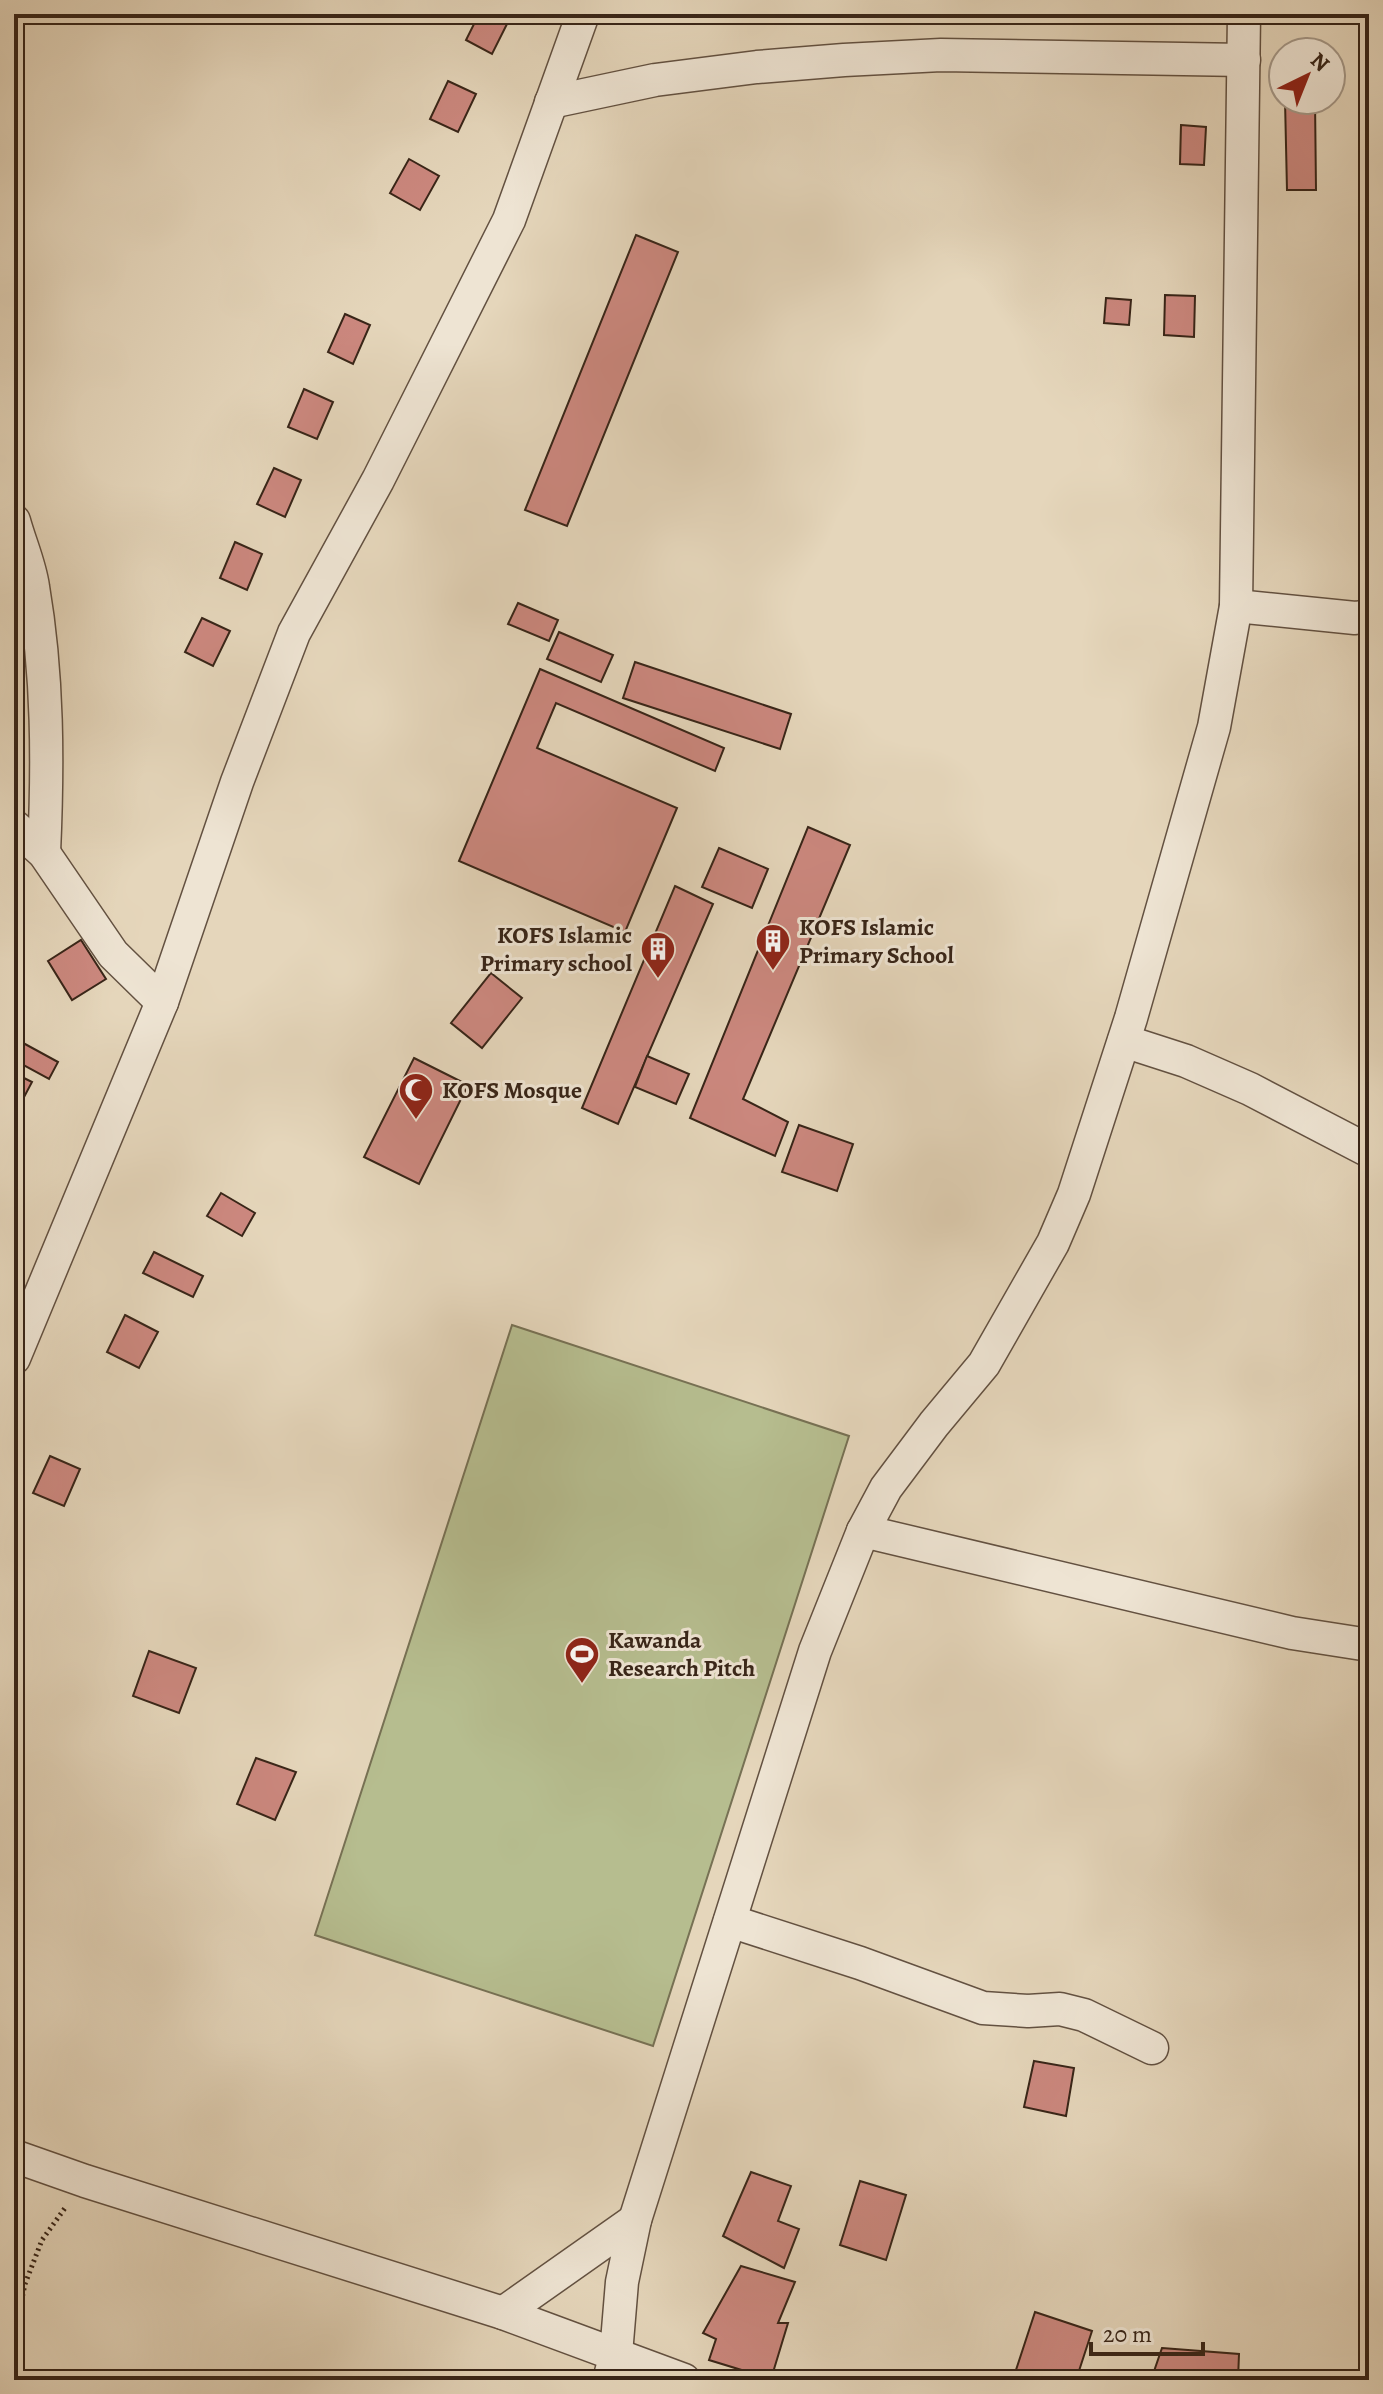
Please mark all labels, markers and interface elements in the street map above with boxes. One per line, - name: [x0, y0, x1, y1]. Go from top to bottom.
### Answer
- north arrow: [1267, 36, 1347, 116]
- text: N: [1304, 46, 1336, 79]
- place label: KOFS Islamic Primary School: [799, 911, 954, 971]
- place label: KOFS Islamic Primary school: [480, 919, 633, 979]
- building icon: KOFS Islamic Primary School: [754, 922, 792, 972]
- building icon: KOFS Islamic Primary school: [639, 930, 677, 980]
- mosque icon: KOFS Mosque: [397, 1071, 435, 1121]
- place label: KOFS Mosque: [442, 1074, 582, 1106]
- place label: Kawanda Research Pitch: [608, 1624, 755, 1684]
- sports icon: Kawanda Research Pitch: [563, 1635, 601, 1685]
- scale bar: [1091, 2306, 1203, 2356]
- text: 20 m: [1103, 2318, 1152, 2350]

